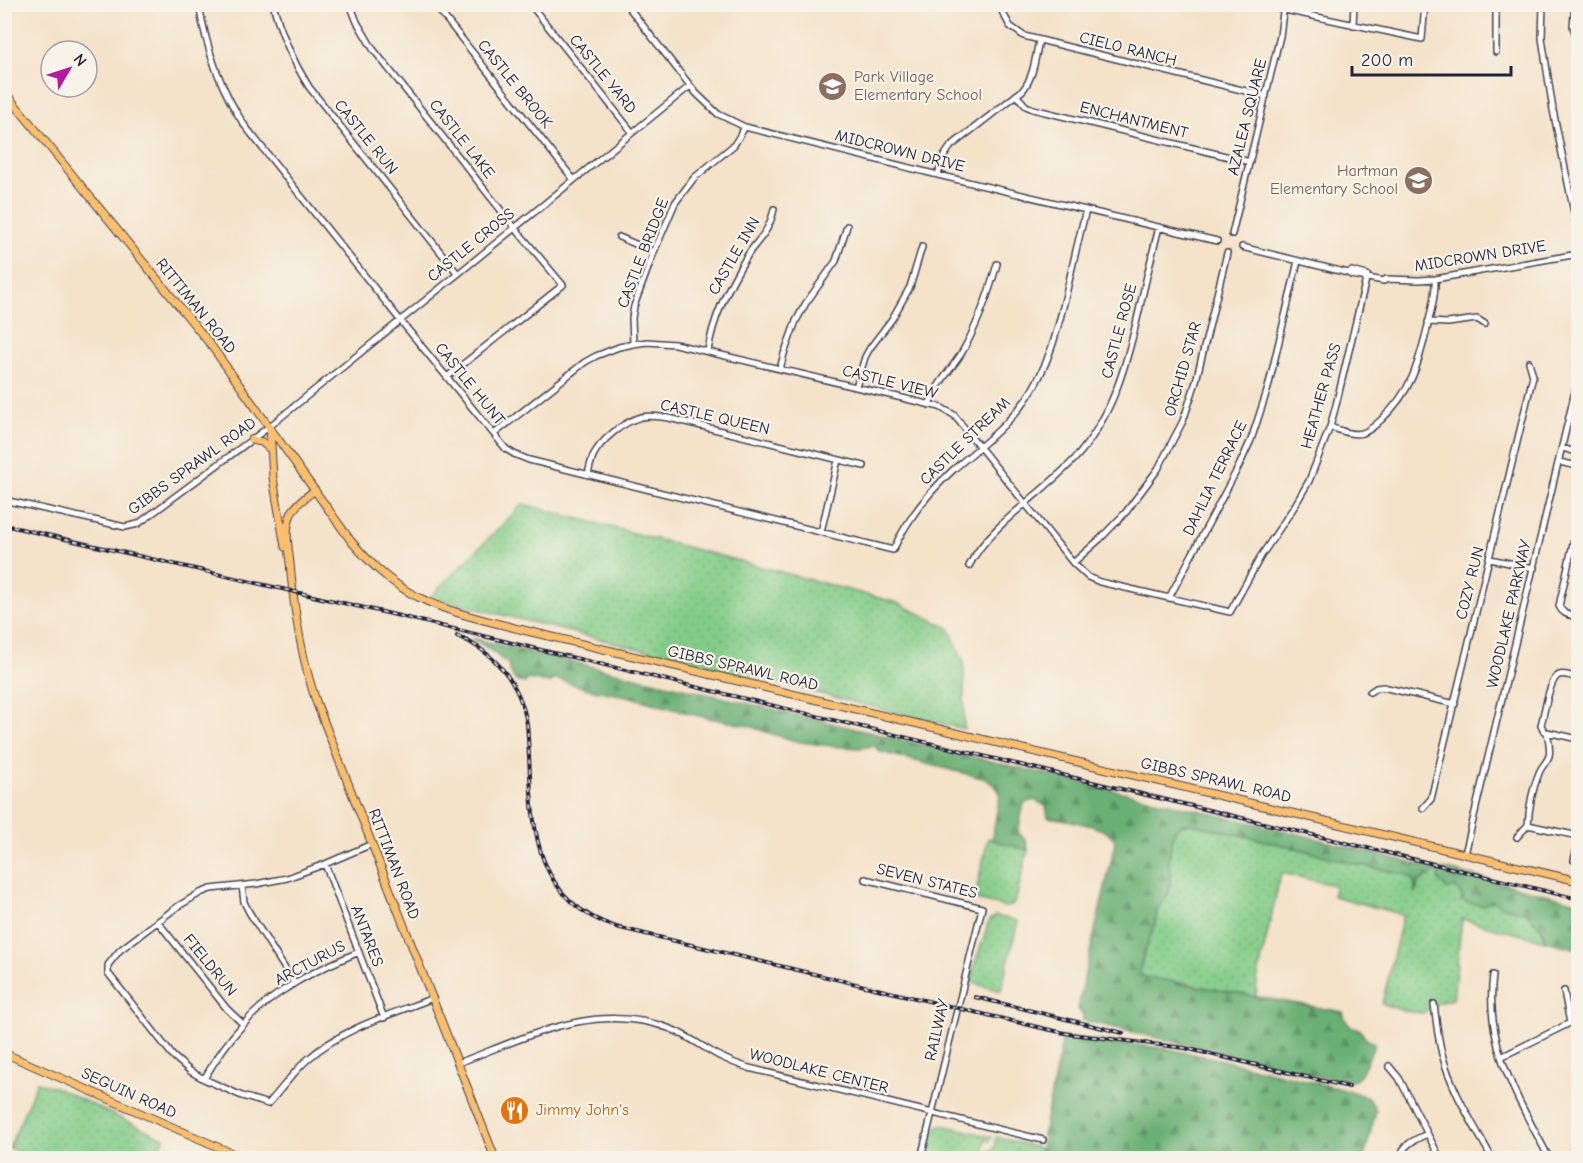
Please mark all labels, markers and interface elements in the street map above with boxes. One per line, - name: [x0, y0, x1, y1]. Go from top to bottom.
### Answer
- street label: CIELO RANCH: [1077, 28, 1179, 70]
- street label: CASTLE YARD: [566, 31, 640, 117]
- street label: CASTLE BROOK: [474, 36, 556, 132]
- north arrow: [39, 39, 99, 99]
- scale bar: [1352, 39, 1511, 77]
- text: N: [70, 50, 90, 70]
- text: 200 m: [1361, 50, 1413, 71]
- street label: AZALEA SQUARE: [1224, 56, 1270, 177]
- place label: Park Village Elementary School: [854, 68, 982, 104]
- school or university icon: Park Village Elementary School: [817, 70, 849, 102]
- street label: CASTLE RUN: [331, 96, 401, 178]
- street label: CASTLE LAKE: [426, 96, 499, 182]
- street label: ENCHANTMENT: [1078, 98, 1190, 142]
- street label: MIDCROWN DRIVE: [833, 126, 967, 176]
- place label: Hartman Elementary School: [1270, 162, 1398, 198]
- school or university icon: Hartman Elementary School: [1403, 164, 1435, 196]
- street label: CASTLE BRIDGE: [614, 195, 672, 310]
- street label: CASTLE CROSS: [424, 204, 518, 286]
- street label: CASTLE INN: [705, 214, 763, 298]
- street label: MIDCROWN DRIVE: [1413, 237, 1547, 275]
- street label: RITTIMAN ROAD: [152, 255, 240, 357]
- street label: CASTLE ROSE: [1098, 281, 1140, 380]
- street label: ORCHID STAR: [1161, 319, 1205, 418]
- street label: CASTLE HUNT: [431, 339, 509, 429]
- street label: HEATHER PASS: [1297, 341, 1345, 451]
- street label: CASTLE VIEW: [840, 361, 940, 403]
- street label: CASTLE STREAM: [916, 393, 1014, 489]
- street label: CASTLE QUEEN: [659, 396, 771, 438]
- street label: GIBBS SPRAWL ROAD: [124, 413, 260, 519]
- street label: DAHLIA TERRACE: [1179, 417, 1251, 538]
- street label: WOODLAKE PARKWAY: [1483, 537, 1535, 690]
- street label: COZY RUN: [1452, 545, 1488, 621]
- street label: GIBBS SPRAWL ROAD: [666, 642, 820, 694]
- street label: GIBBS SPRAWL ROAD: [1139, 754, 1293, 806]
- street label: RITTIMAN ROAD: [365, 806, 423, 922]
- street label: SEVEN STATES: [875, 860, 979, 902]
- street label: ANTARES: [347, 903, 387, 969]
- street label: FIELDRUN: [180, 930, 240, 1000]
- street label: ARCTURUS: [272, 937, 349, 989]
- street label: RAILWAY: [921, 997, 953, 1063]
- street label: WOODLAKE CENTER: [748, 1045, 891, 1097]
- street label: SEGUIN ROAD: [79, 1064, 179, 1122]
- restaurant icon: Jimmy John's: [499, 1094, 531, 1126]
- place label: Jimmy John's: [536, 1101, 629, 1119]

